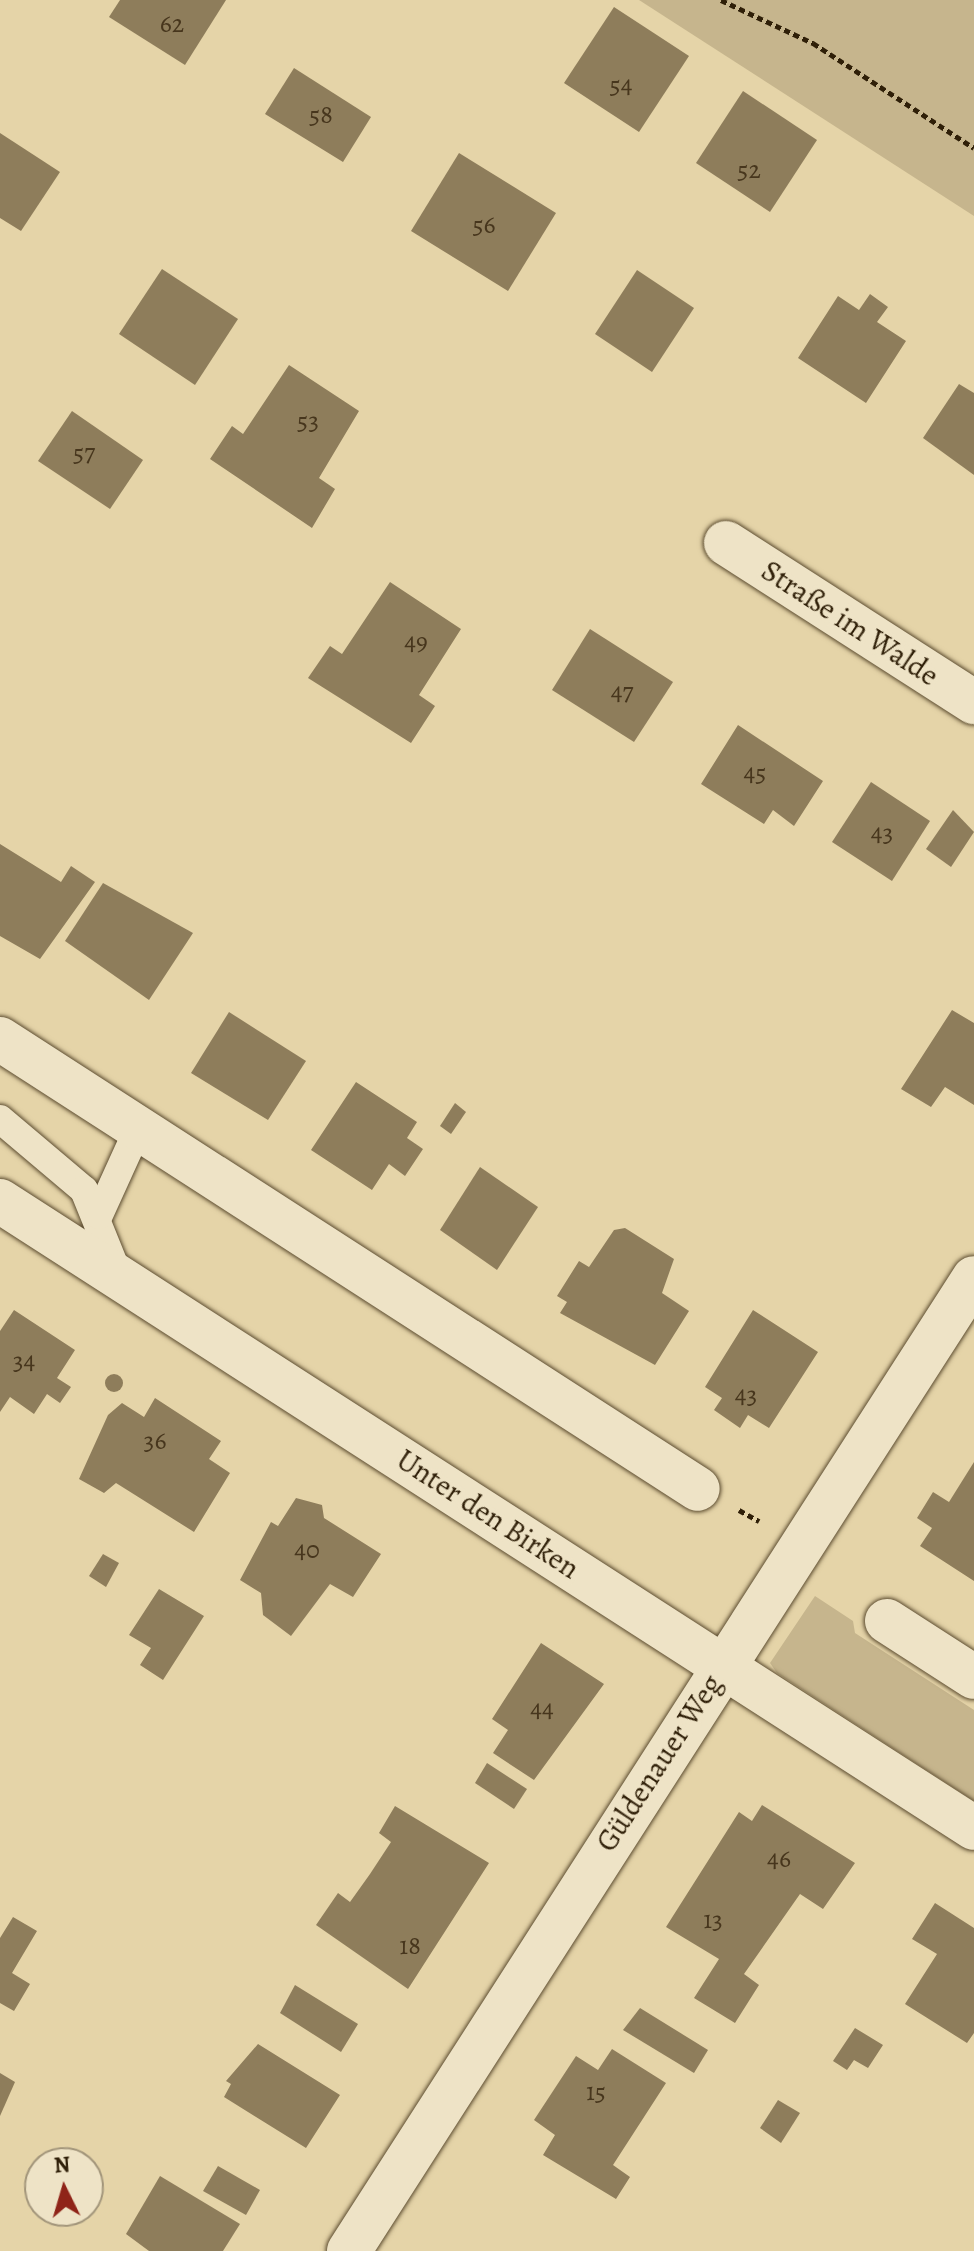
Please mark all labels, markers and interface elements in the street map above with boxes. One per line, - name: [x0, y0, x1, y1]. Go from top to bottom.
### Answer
- house number: 62: [160, 8, 184, 40]
- house number: 54: [610, 69, 632, 101]
- house number: 58: [309, 99, 333, 131]
- house number: 52: [737, 154, 761, 186]
- house number: 56: [472, 209, 496, 241]
- house number: 53: [297, 405, 319, 437]
- house number: 57: [73, 437, 95, 469]
- street label: Straße im Walde: [755, 552, 945, 694]
- house number: 49: [404, 626, 428, 658]
- house number: 47: [611, 676, 633, 708]
- house number: 45: [744, 757, 766, 789]
- house number: 43: [871, 817, 893, 849]
- house number: 34: [13, 1345, 35, 1377]
- house number: 43: [735, 1379, 757, 1411]
- house number: 36: [144, 1425, 166, 1457]
- street label: Unter den Birken: [390, 1442, 586, 1586]
- house number: 40: [294, 1534, 320, 1566]
- street label: Güldenauer Weg: [588, 1668, 730, 1858]
- house number: 44: [530, 1693, 554, 1725]
- house number: 46: [767, 1843, 791, 1875]
- house number: 13: [703, 1904, 723, 1936]
- house number: 18: [399, 1930, 421, 1962]
- house number: 15: [586, 2076, 606, 2108]
- north arrow: [24, 2147, 104, 2227]
- text: N: [53, 2149, 71, 2181]

